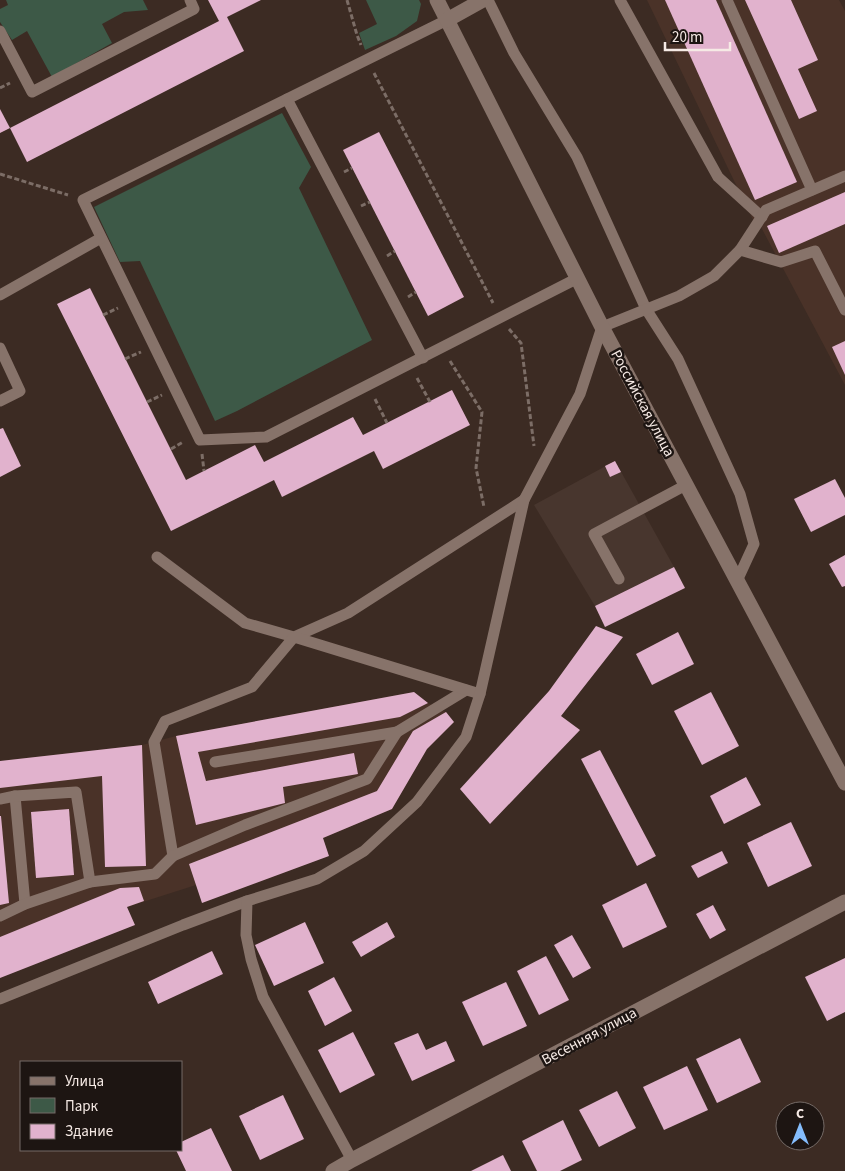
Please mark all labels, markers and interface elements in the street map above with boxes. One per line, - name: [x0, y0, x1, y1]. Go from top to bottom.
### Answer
- scale bar: [665, 20, 730, 52]
- text: 20 m: [672, 27, 702, 48]
- street label: Российская улица: [606, 346, 680, 460]
- street label: Весенняя улица: [538, 1003, 640, 1070]
- legend: [20, 1061, 182, 1151]
- text: Улица: [65, 1071, 104, 1092]
- text: Парк: [65, 1096, 99, 1117]
- north arrow: [775, 1101, 825, 1151]
- text: С: [796, 1104, 804, 1124]
- text: Здание: [65, 1121, 113, 1142]

